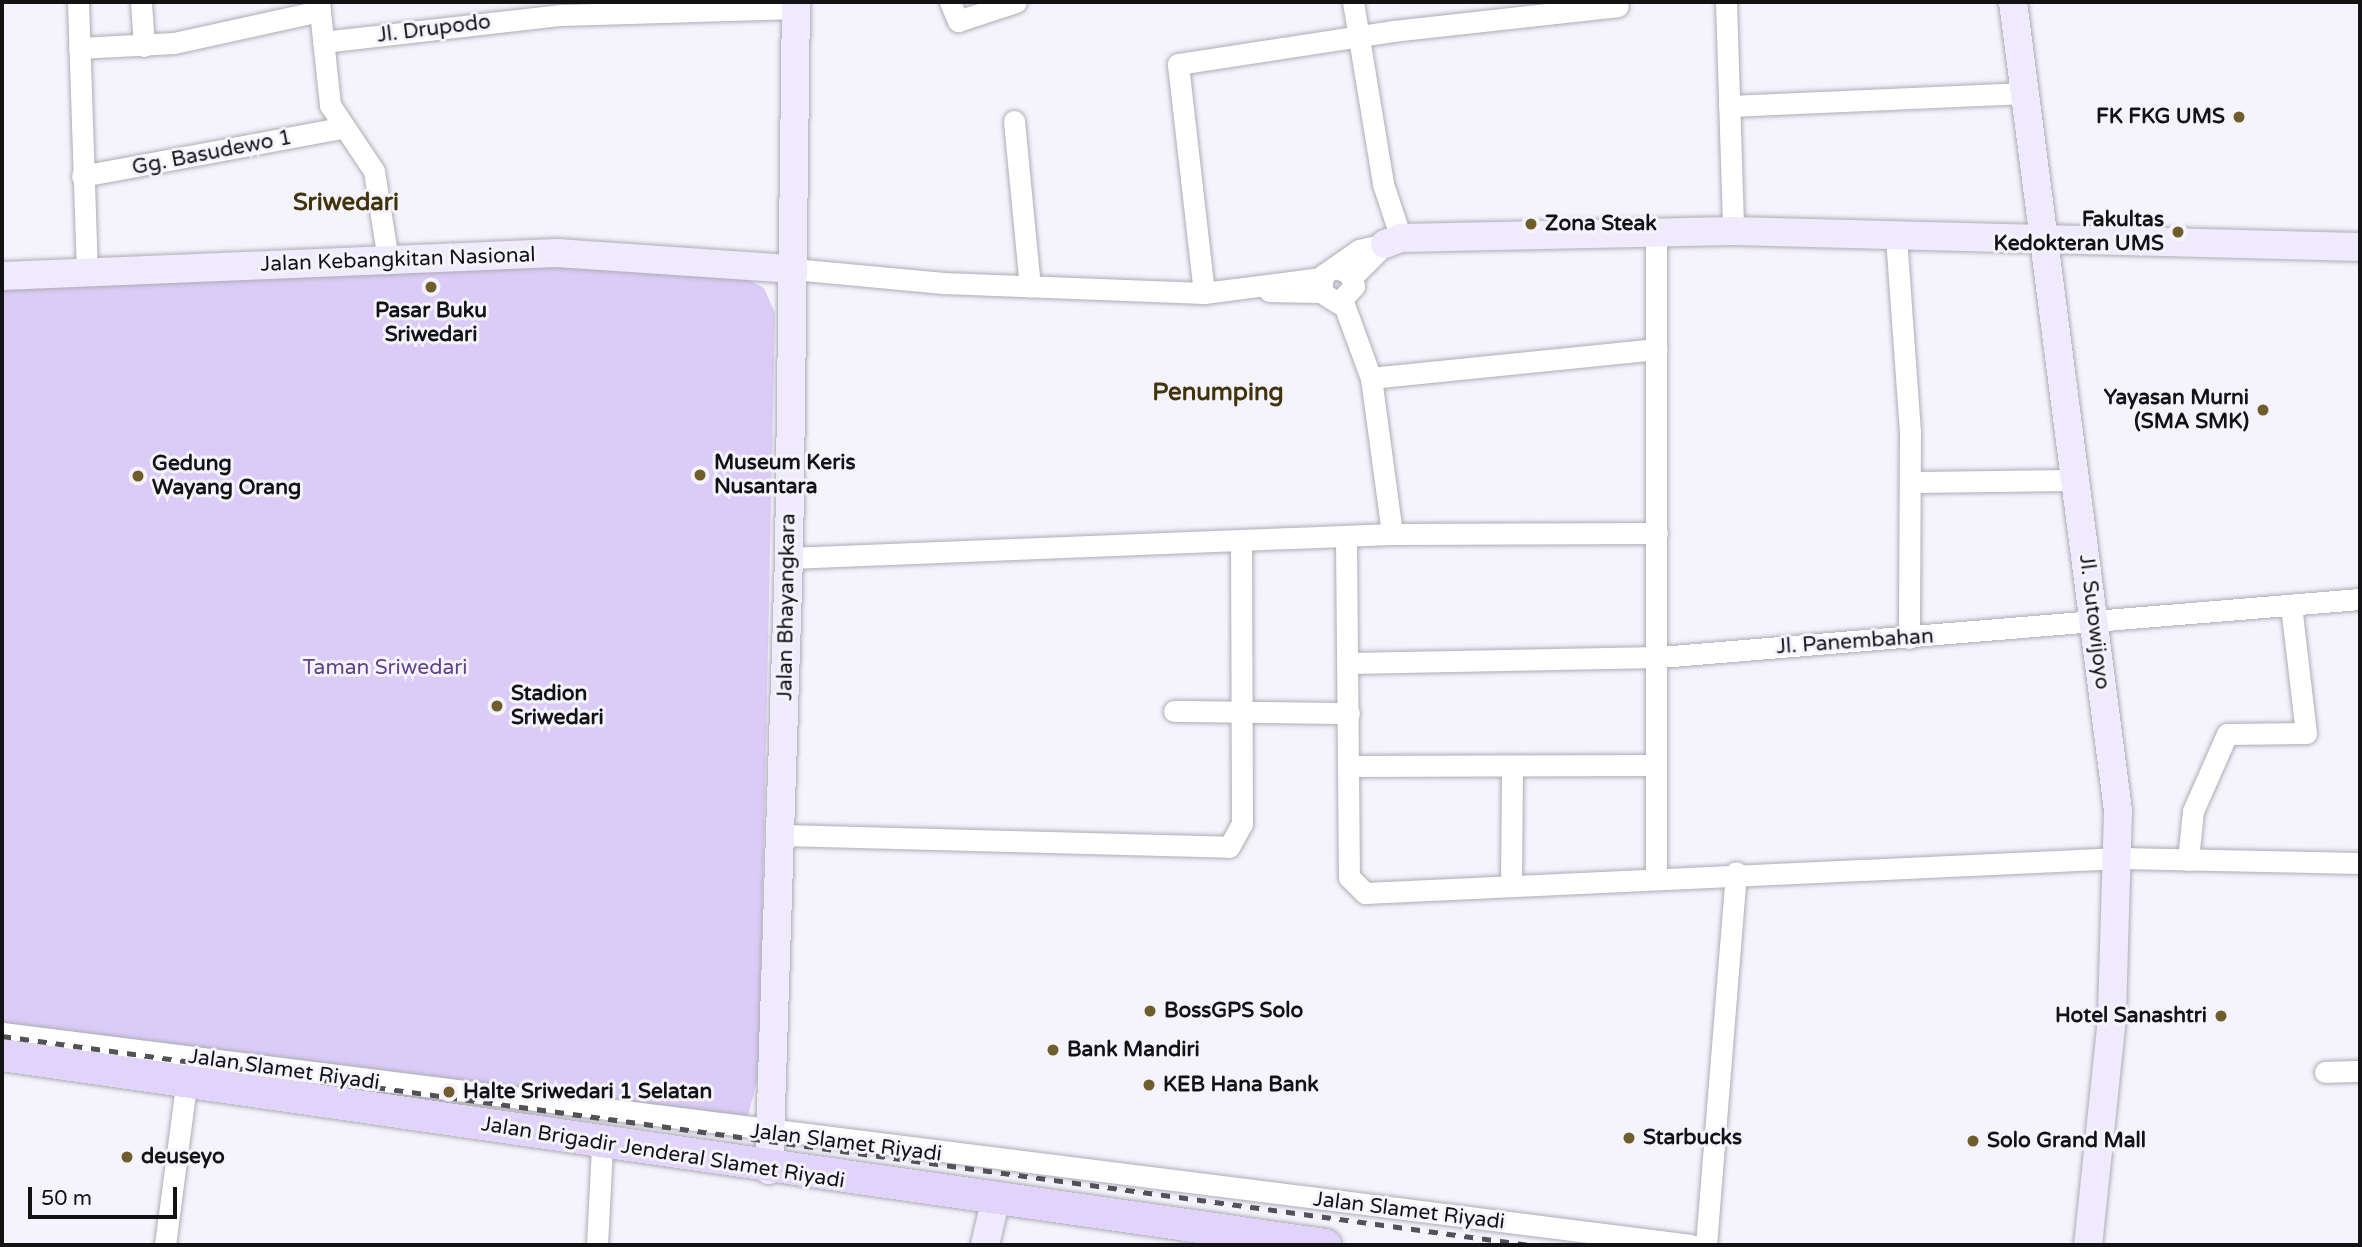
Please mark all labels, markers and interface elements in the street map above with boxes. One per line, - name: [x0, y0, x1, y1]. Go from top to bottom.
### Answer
- street label: Jl. Drupodo: [376, 10, 492, 48]
- place label: FK FKG UMS: [2096, 104, 2225, 130]
- marker: FK FKG UMS: [2231, 109, 2247, 125]
- street label: Gg. Basudewo 1: [130, 125, 294, 181]
- district label: Sriwedari: [293, 189, 399, 217]
- place label: Fakultas Kedokteran UMS: [1994, 207, 2164, 257]
- place label: Zona Steak: [1545, 211, 1657, 237]
- marker: Zona Steak: [1523, 216, 1539, 232]
- marker: Fakultas Kedokteran UMS: [2170, 224, 2186, 240]
- street label: Jalan Kebangkitan Nasional: [260, 243, 536, 277]
- marker: Pasar Buku Sriwedari: [423, 279, 439, 295]
- place label: Pasar Buku Sriwedari: [375, 298, 487, 348]
- district label: Penumping: [1152, 379, 1284, 407]
- place label: Yayasan Murni (SMA SMK): [2104, 385, 2249, 435]
- marker: Yayasan Murni (SMA SMK): [2255, 402, 2271, 418]
- place label: Museum Keris Nusantara: [714, 450, 856, 500]
- place label: Gedung Wayang Orang: [152, 451, 301, 501]
- marker: Museum Keris Nusantara: [692, 467, 708, 483]
- marker: Gedung Wayang Orang: [130, 468, 146, 484]
- street label: Jalan Bhayangkara: [773, 513, 801, 701]
- street label: Jl. Sutowijoyo: [2073, 553, 2115, 691]
- street label: Jl. Panembahan: [1775, 624, 1935, 660]
- park label: Taman Sriwedari: [303, 655, 467, 681]
- place label: Stadion Sriwedari: [511, 681, 604, 731]
- marker: Stadion Sriwedari: [489, 698, 505, 714]
- place label: BossGPS Solo: [1164, 998, 1303, 1024]
- marker: BossGPS Solo: [1142, 1003, 1158, 1019]
- place label: Hotel Sanashtri: [2055, 1003, 2207, 1029]
- marker: Hotel Sanashtri: [2213, 1008, 2229, 1024]
- place label: Bank Mandiri: [1067, 1037, 1200, 1063]
- marker: Bank Mandiri: [1045, 1042, 1061, 1058]
- street label: Jalan Slamet Riyadi: [187, 1044, 381, 1096]
- place label: KEB Hana Bank: [1163, 1072, 1319, 1098]
- marker: KEB Hana Bank: [1141, 1077, 1157, 1093]
- place label: Halte Sriwedari 1 Selatan: [463, 1079, 712, 1105]
- marker: Halte Sriwedari 1 Selatan: [441, 1084, 457, 1100]
- street label: Jalan Brigadir Jenderal Slamet Riyadi: [479, 1112, 847, 1194]
- street label: Jalan Slamet Riyadi: [749, 1119, 943, 1167]
- place label: Starbucks: [1643, 1125, 1742, 1151]
- place label: Solo Grand Mall: [1987, 1128, 2146, 1154]
- marker: Starbucks: [1621, 1130, 1637, 1146]
- marker: Solo Grand Mall: [1965, 1133, 1981, 1149]
- place label: deuseyo: [141, 1144, 225, 1170]
- marker: deuseyo: [119, 1149, 135, 1165]
- scale bar: [32, 1174, 180, 1218]
- text: 50 m: [41, 1186, 92, 1211]
- street label: Jalan Slamet Riyadi: [1312, 1187, 1506, 1235]

